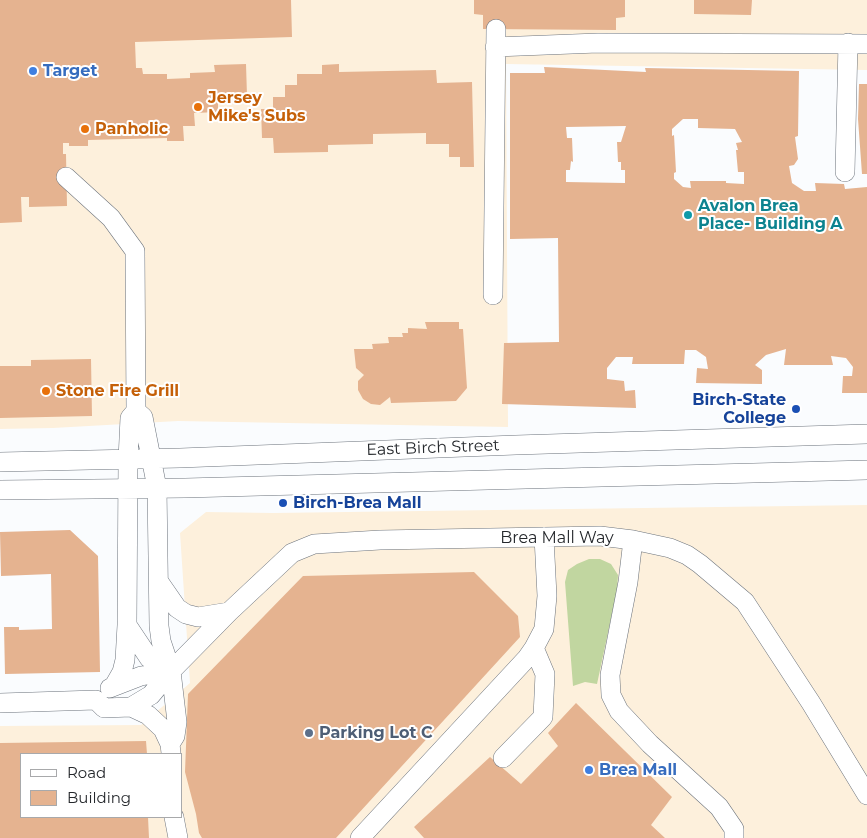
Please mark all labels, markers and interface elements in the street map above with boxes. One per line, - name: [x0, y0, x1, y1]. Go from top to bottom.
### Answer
- place label: Target: [43, 61, 97, 81]
- marker: Target: [27, 65, 39, 77]
- place label: Jersey Mike's Subs: [208, 88, 305, 126]
- marker: Jersey Mike's Subs: [192, 101, 204, 113]
- place label: Panholic: [95, 119, 168, 139]
- marker: Panholic: [79, 123, 91, 135]
- place label: Avalon Brea Place- Building A: [698, 196, 843, 234]
- marker: Avalon Brea Place- Building A: [682, 209, 694, 221]
- place label: Stone Fire Grill: [56, 381, 179, 401]
- marker: Stone Fire Grill: [40, 385, 52, 397]
- place label: Birch-State College: [692, 390, 786, 428]
- marker: Birch-State College: [790, 403, 802, 415]
- street label: East Birch Street: [366, 436, 500, 460]
- place label: Birch-Brea Mall: [293, 493, 421, 513]
- marker: Birch-Brea Mall: [277, 497, 289, 509]
- street label: Brea Mall Way: [500, 528, 614, 548]
- place label: Parking Lot C: [319, 723, 432, 743]
- marker: Parking Lot C: [303, 727, 315, 739]
- legend: [20, 753, 182, 818]
- place label: Brea Mall: [599, 760, 677, 780]
- text: Road: [67, 763, 106, 782]
- marker: Brea Mall: [583, 764, 595, 776]
- text: Building: [67, 788, 131, 807]

